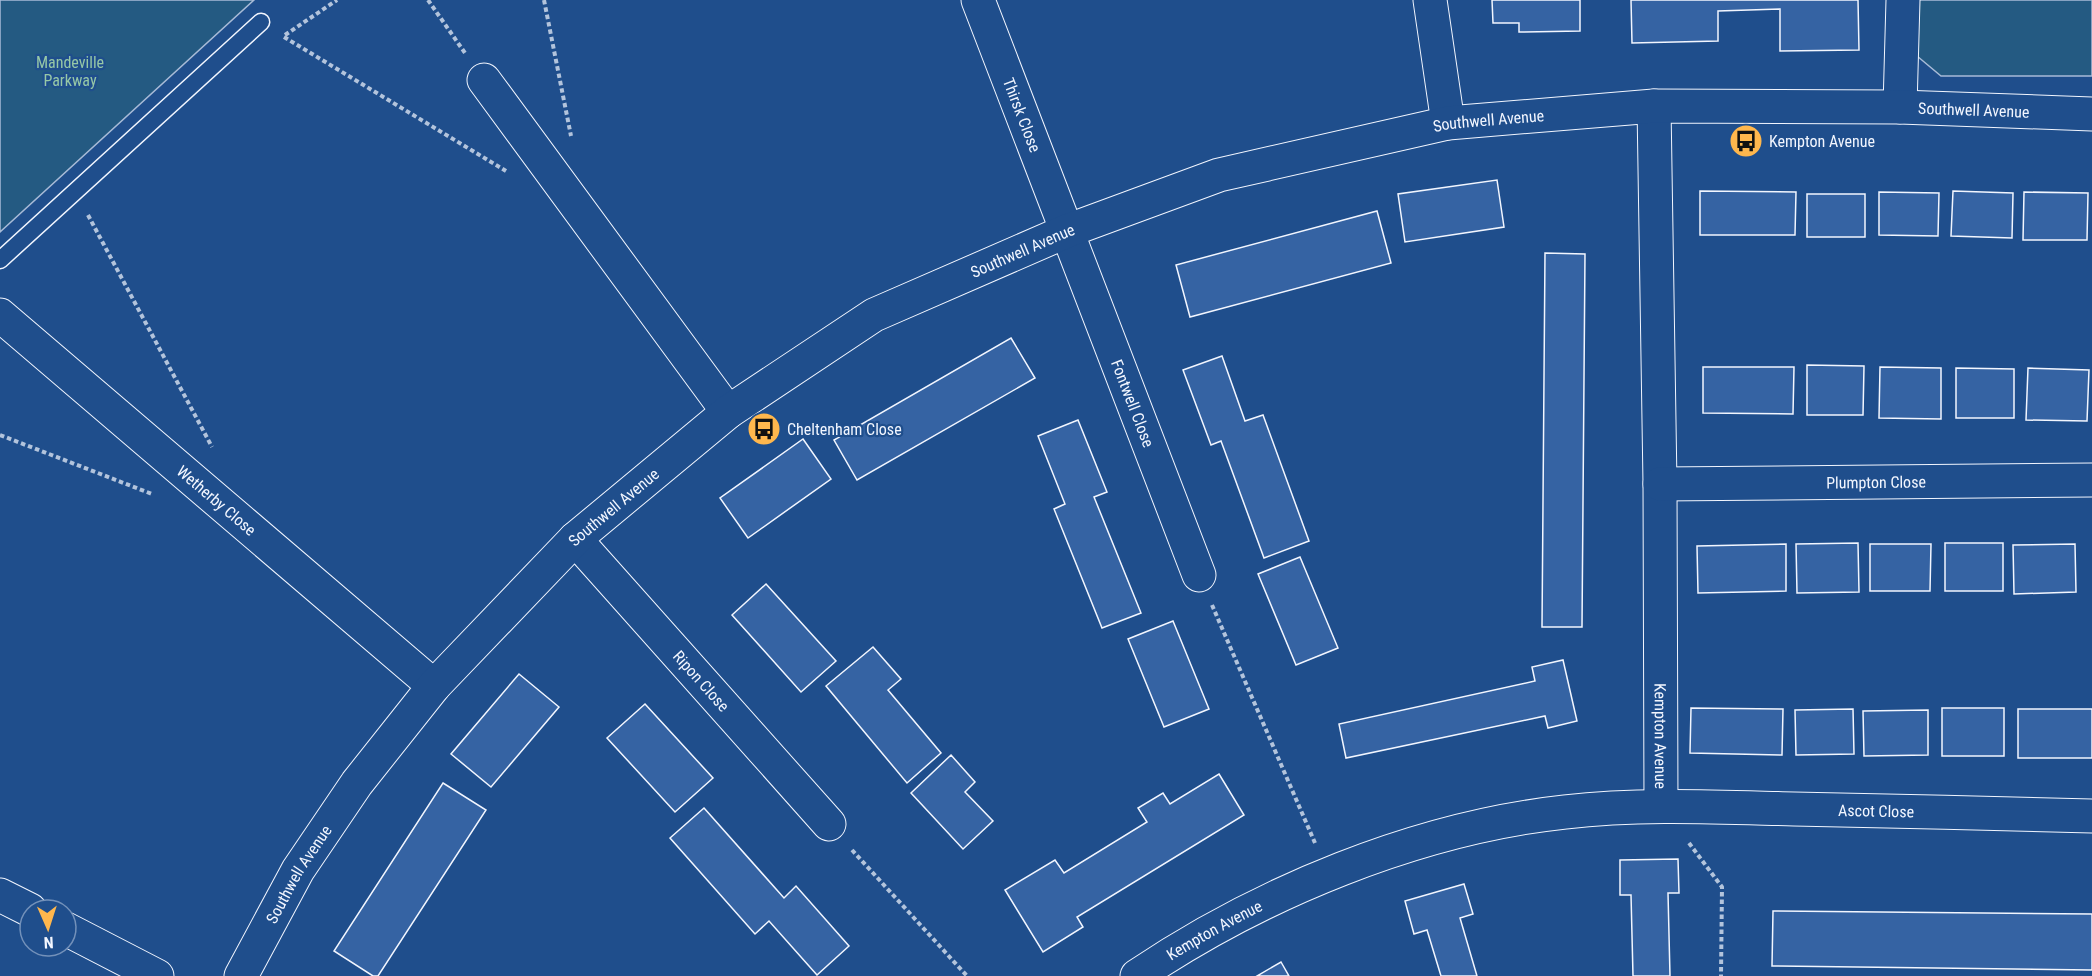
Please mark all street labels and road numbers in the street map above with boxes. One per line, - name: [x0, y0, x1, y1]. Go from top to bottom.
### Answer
- street label: Thirsk Close: [999, 75, 1045, 155]
- street label: Southwell Avenue: [1918, 98, 2030, 121]
- street label: Southwell Avenue: [1431, 106, 1545, 136]
- street label: Southwell Avenue: [967, 220, 1077, 281]
- street label: Fontwell Close: [1108, 357, 1158, 450]
- street label: Wetherby Close: [173, 461, 260, 539]
- street label: Southwell Avenue: [564, 464, 662, 550]
- street label: Plumpton Close: [1826, 472, 1926, 492]
- street label: Ripon Close: [669, 646, 733, 715]
- street label: Kempton Avenue: [1651, 683, 1670, 789]
- street label: Ascot Close: [1838, 800, 1914, 821]
- street label: Southwell Avenue: [262, 821, 335, 927]
- street label: Kempton Avenue: [1163, 896, 1265, 964]

